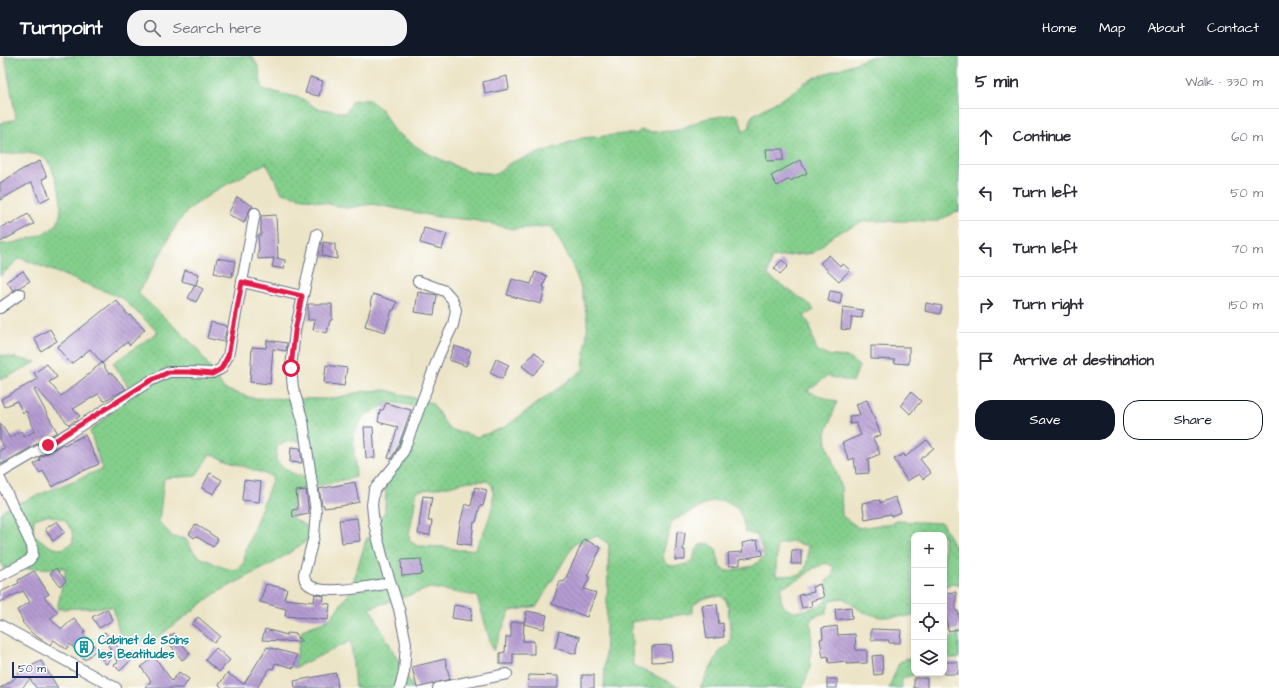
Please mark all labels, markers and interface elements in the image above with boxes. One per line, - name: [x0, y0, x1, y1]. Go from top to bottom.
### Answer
- search box: [127, 10, 407, 46]
- text: Turnpoint: [20, 15, 103, 42]
- icon: search: [141, 17, 163, 39]
- text: Search here: [173, 18, 261, 39]
- text: Home: [1042, 18, 1077, 38]
- text: Map: [1099, 18, 1125, 38]
- text: About: [1147, 18, 1185, 38]
- text: Contact: [1207, 18, 1259, 38]
- text: 5 min: [975, 70, 1018, 94]
- text: Walk · 330 m: [1185, 73, 1263, 91]
- icon: ahead: [975, 126, 997, 148]
- text: Continue: [1013, 126, 1071, 147]
- text: 60 m: [1231, 128, 1263, 146]
- icon: left: [975, 182, 997, 204]
- text: Turn left: [1013, 182, 1077, 203]
- text: 50 m: [1230, 184, 1263, 202]
- icon: left: [975, 238, 997, 260]
- text: Turn left: [1013, 238, 1077, 259]
- text: 70 m: [1231, 240, 1263, 258]
- icon: right: [975, 294, 997, 316]
- text: Turn right: [1013, 294, 1084, 315]
- text: 150 m: [1229, 296, 1263, 314]
- icon: arrive: [975, 350, 997, 372]
- text: Arrive at destination: [1013, 350, 1154, 371]
- route start: [282, 359, 300, 377]
- button: Save: [975, 400, 1115, 440]
- button: Share: [1123, 400, 1263, 440]
- route end: [39, 436, 57, 454]
- map controls: [911, 532, 947, 676]
- button: +: [911, 532, 947, 568]
- button: −: [911, 568, 947, 604]
- button: locate: [911, 604, 947, 640]
- place label: Cabinet de Soins les Beatitudes: [98, 632, 189, 663]
- building icon: Cabinet de Soins les Beatitudes: [73, 636, 95, 658]
- button: layers: [911, 640, 947, 676]
- scale bar: [12, 660, 78, 679]
- text: 50 m: [18, 661, 46, 676]

